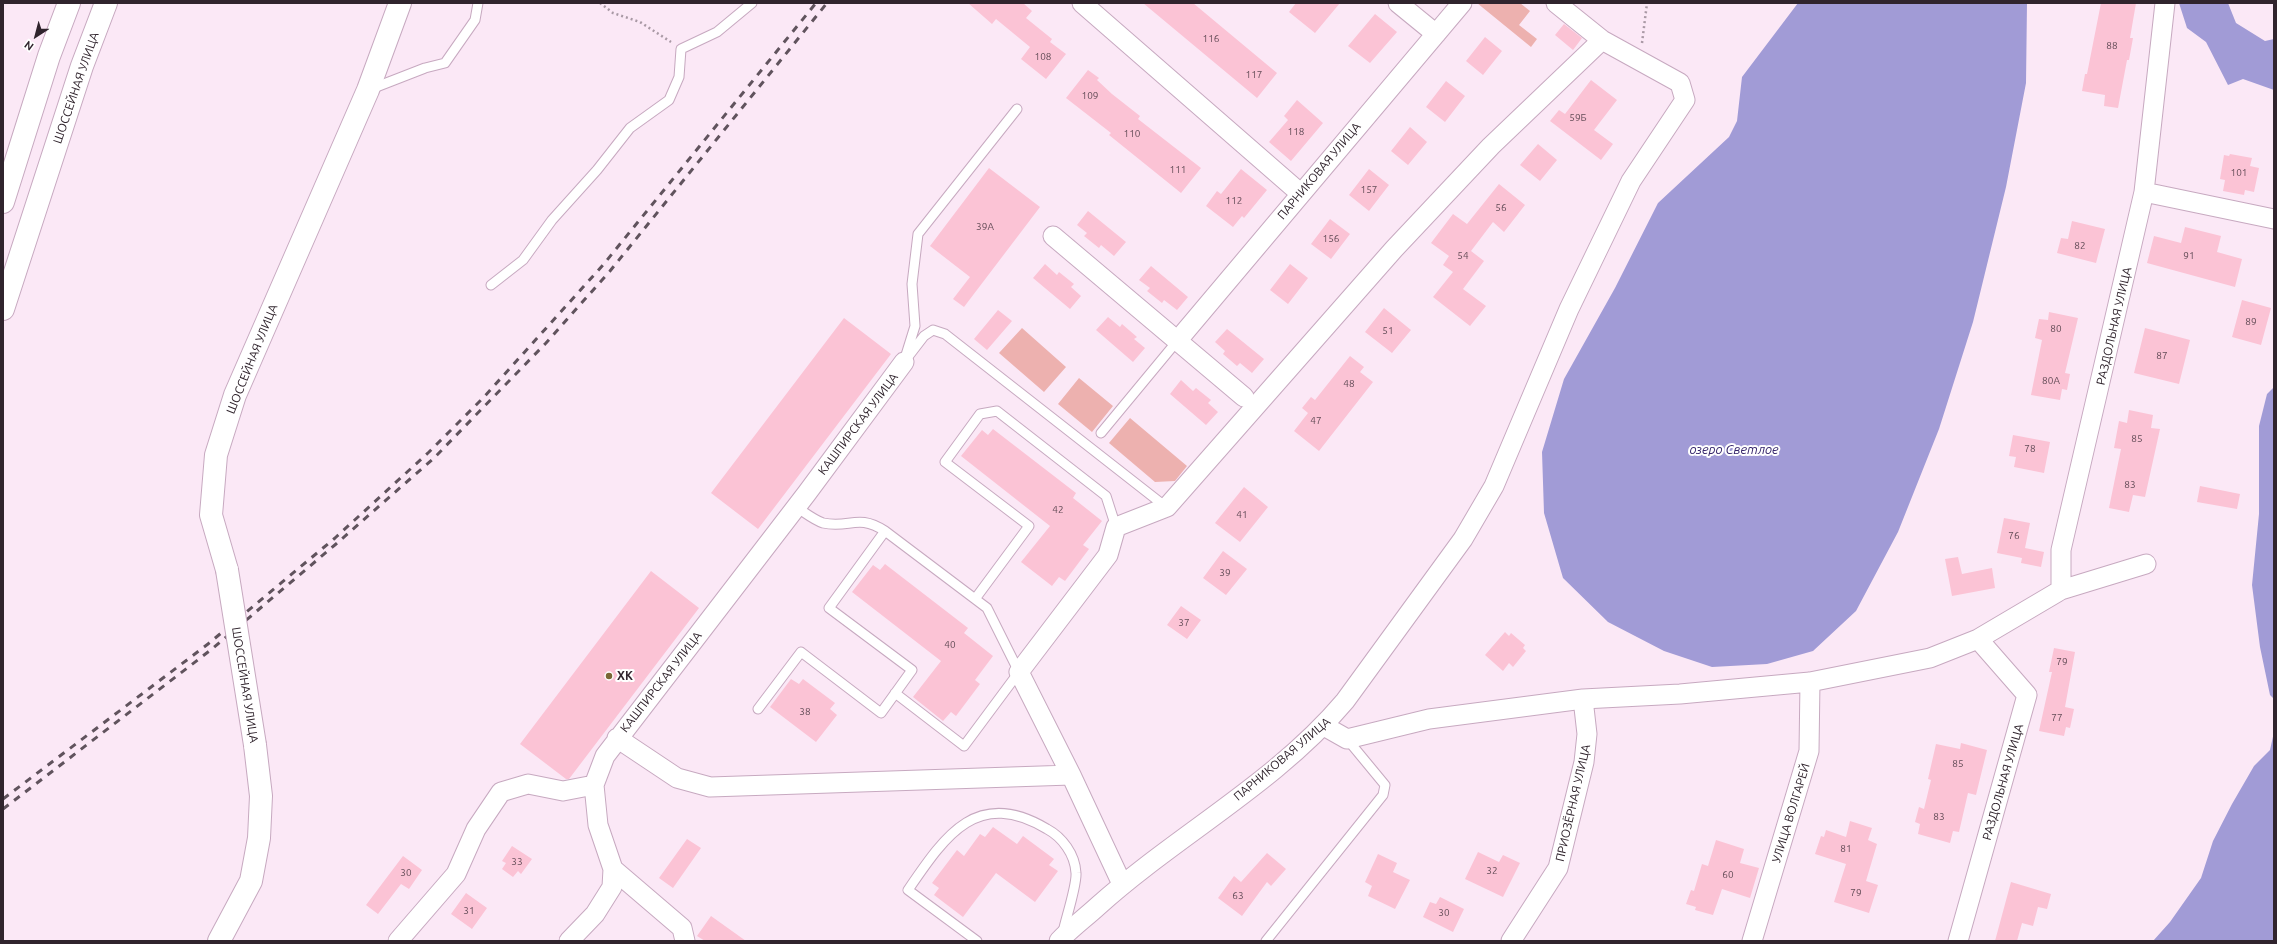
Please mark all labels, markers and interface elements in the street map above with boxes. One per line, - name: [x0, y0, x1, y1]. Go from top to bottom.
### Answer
- north arrow: [16, 16, 56, 56]
- street label: ШОССЕЙНАЯ УЛИЦА: [50, 30, 102, 146]
- house number: 116: [1203, 33, 1219, 45]
- text: N: [22, 38, 36, 53]
- house number: 88: [2106, 40, 2118, 52]
- house number: 108: [1035, 51, 1051, 63]
- house number: 117: [1246, 69, 1262, 81]
- house number: 109: [1082, 90, 1098, 102]
- house number: 59Б: [1569, 112, 1587, 124]
- street label: ПАРНИКОВАЯ УЛИЦА: [1274, 120, 1364, 222]
- house number: 118: [1288, 126, 1304, 138]
- house number: 110: [1124, 128, 1140, 140]
- house number: 111: [1170, 164, 1186, 176]
- house number: 101: [2231, 167, 2247, 179]
- house number: 157: [1361, 184, 1377, 196]
- house number: 112: [1226, 195, 1242, 207]
- house number: 56: [1495, 202, 1507, 214]
- house number: 39А: [976, 221, 994, 233]
- house number: 156: [1323, 233, 1339, 245]
- house number: 82: [2074, 240, 2086, 252]
- house number: 54: [1457, 250, 1469, 262]
- house number: 91: [2183, 250, 2195, 262]
- street label: РАЗДОЛЬНАЯ УЛИЦА: [2093, 266, 2135, 386]
- street label: ШОССЕЙНАЯ УЛИЦА: [223, 302, 281, 416]
- house number: 89: [2245, 316, 2257, 328]
- house number: 80: [2050, 323, 2062, 335]
- house number: 51: [1382, 325, 1394, 337]
- house number: 87: [2156, 350, 2168, 362]
- street label: КАШПИРСКАЯ УЛИЦА: [815, 370, 901, 478]
- house number: 80А: [2042, 375, 2060, 387]
- house number: 48: [1343, 378, 1355, 390]
- house number: 47: [1310, 415, 1322, 427]
- house number: 85: [2131, 433, 2143, 445]
- water label: озеро Светлое: [1689, 442, 1779, 458]
- house number: 78: [2024, 443, 2036, 455]
- house number: 83: [2124, 479, 2136, 491]
- house number: 42: [1052, 504, 1064, 516]
- house number: 41: [1236, 509, 1248, 521]
- house number: 76: [2008, 530, 2020, 542]
- house number: 39: [1219, 567, 1231, 579]
- house number: 37: [1178, 617, 1190, 629]
- street label: ШОССЕЙНАЯ УЛИЦА: [229, 626, 261, 744]
- street label: КАШПИРСКАЯ УЛИЦА: [617, 629, 705, 735]
- house number: 40: [944, 639, 956, 651]
- house number: 79: [2056, 656, 2068, 668]
- place label: ХК: [617, 669, 633, 683]
- marker: ХК: [604, 671, 614, 681]
- house number: 38: [799, 706, 811, 718]
- house number: 77: [2051, 712, 2063, 724]
- street label: ПАРНИКОВАЯ УЛИЦА: [1231, 714, 1333, 804]
- street label: РАЗДОЛЬНАЯ УЛИЦА: [1979, 722, 2027, 842]
- street label: ПРИОЗЁРНАЯ УЛИЦА: [1553, 743, 1593, 863]
- house number: 85: [1952, 758, 1964, 770]
- street label: УЛИЦА ВОЛГАРЕЙ: [1769, 762, 1813, 864]
- house number: 83: [1933, 811, 1945, 823]
- house number: 81: [1840, 843, 1852, 855]
- house number: 33: [511, 856, 523, 868]
- house number: 32: [1486, 865, 1498, 877]
- house number: 30: [400, 867, 412, 879]
- house number: 60: [1722, 869, 1734, 881]
- house number: 79: [1850, 887, 1862, 899]
- house number: 63: [1232, 890, 1244, 902]
- house number: 31: [463, 905, 475, 917]
- house number: 30: [1438, 907, 1450, 919]

